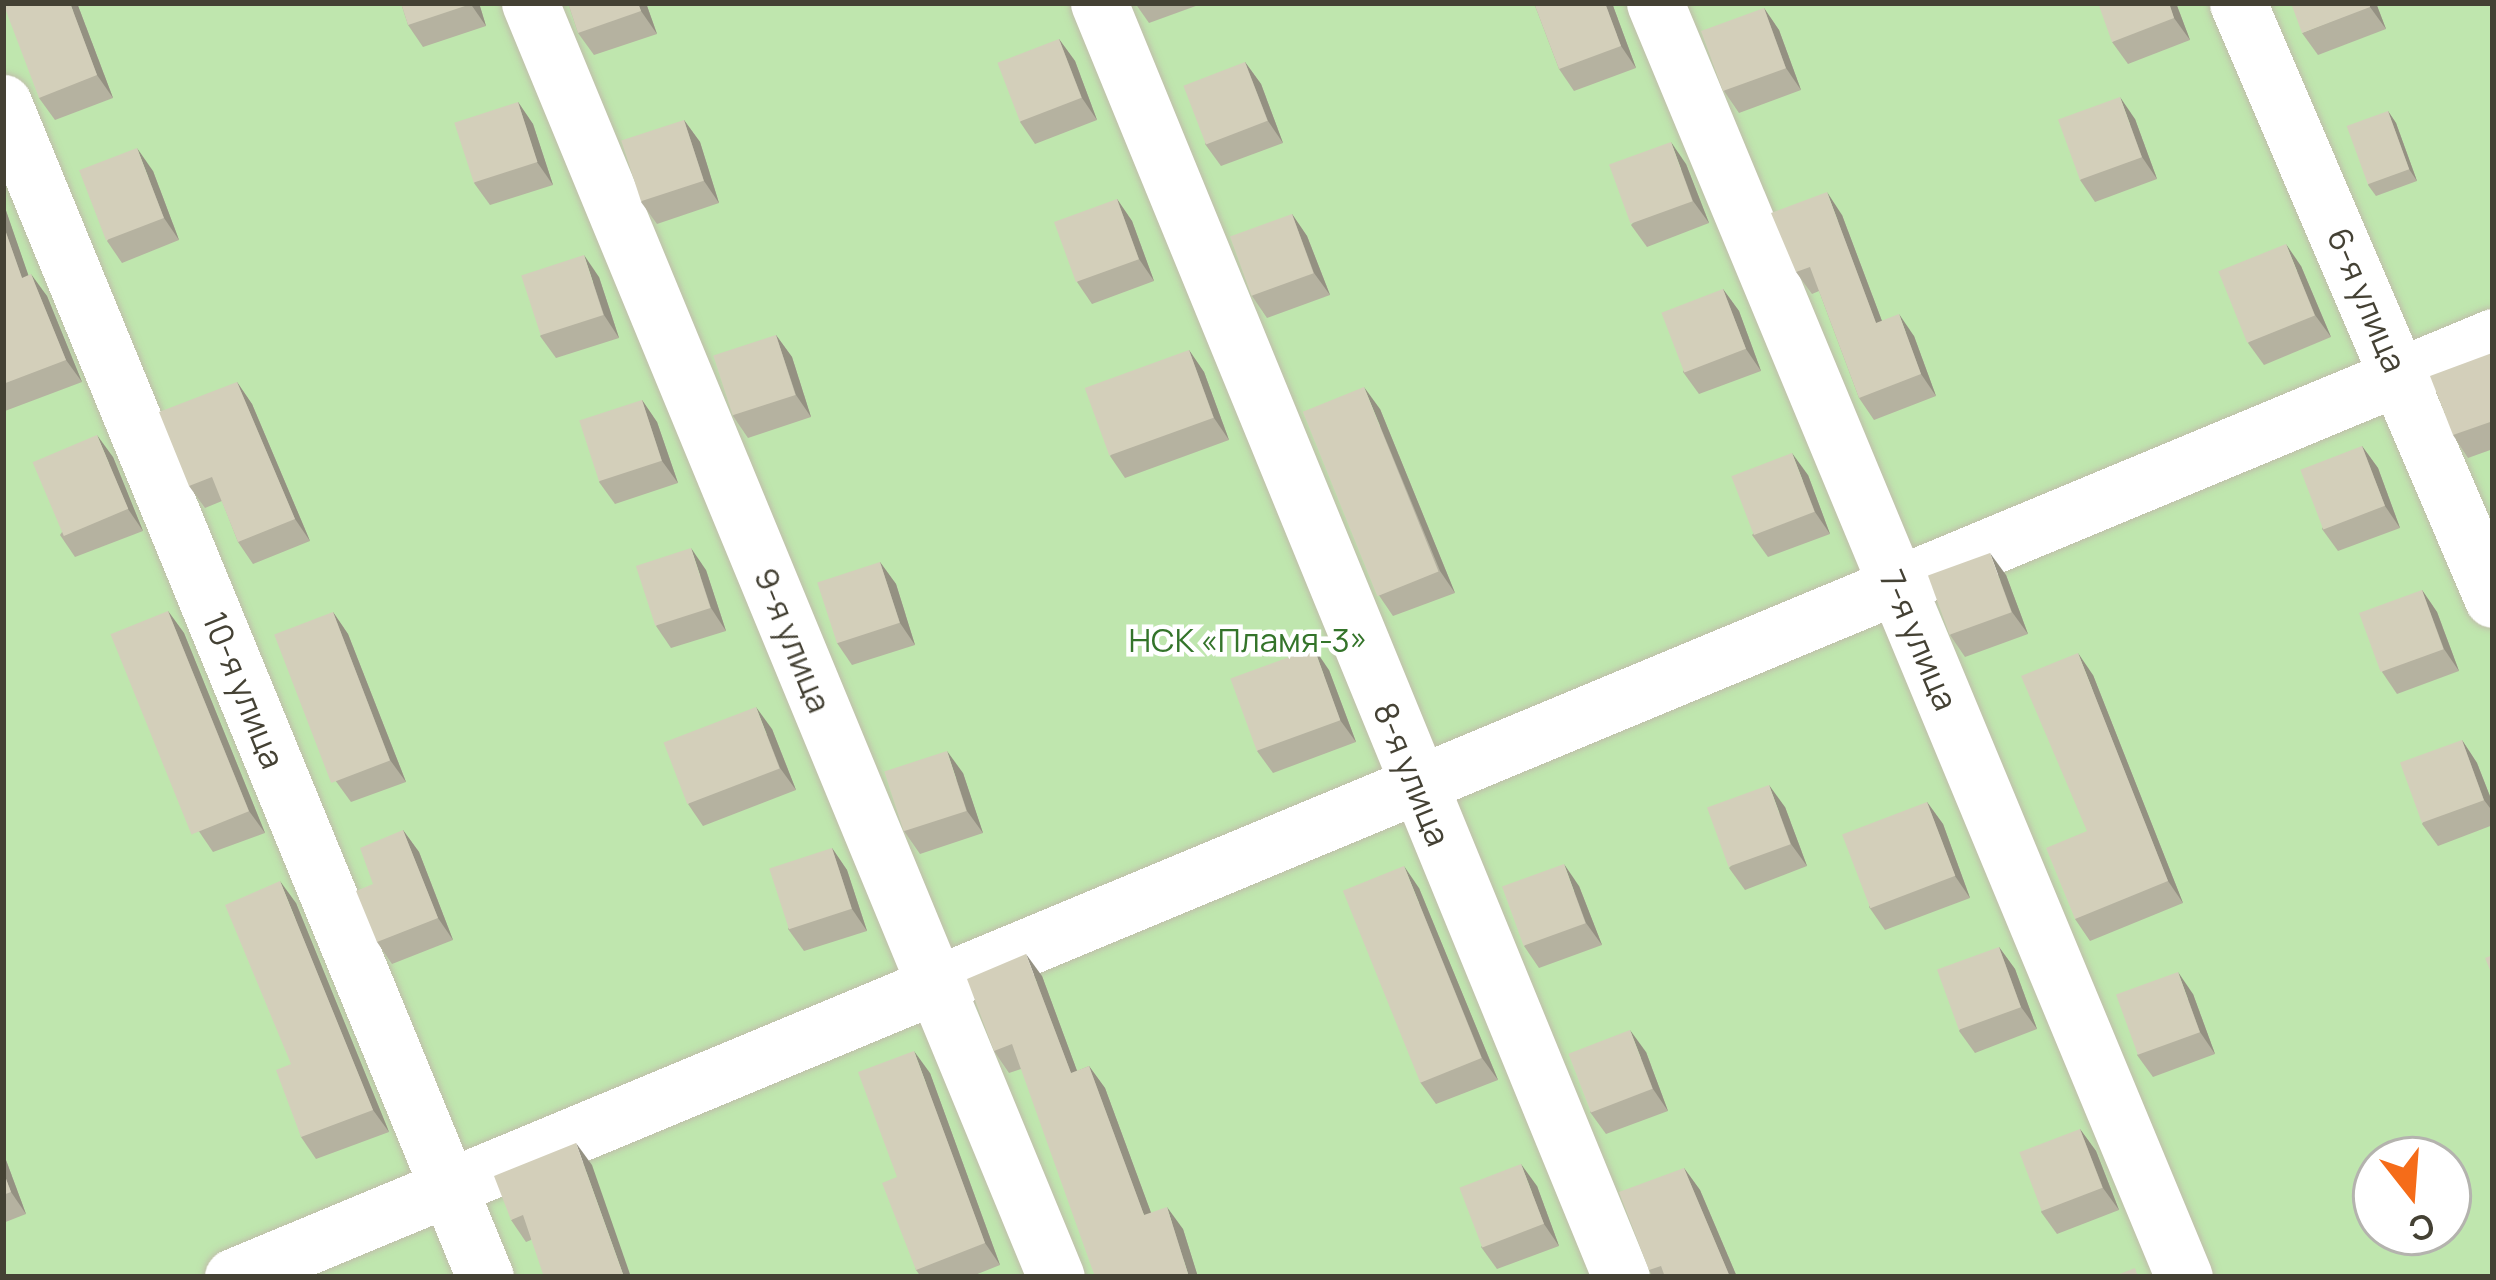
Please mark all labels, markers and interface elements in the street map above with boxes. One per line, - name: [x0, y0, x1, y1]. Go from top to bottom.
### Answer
- street label: 6-я улица: [2319, 222, 2415, 378]
- street label: 9-я улица: [746, 562, 840, 718]
- street label: 7-я улица: [1872, 564, 1966, 716]
- street label: 10-я улица: [195, 606, 293, 774]
- park label: НСК «Пламя-3»: [1128, 620, 1368, 660]
- street label: 8-я улица: [1365, 697, 1459, 851]
- north arrow: [2352, 1136, 2472, 1256]
- text: С: [2404, 1203, 2440, 1253]

